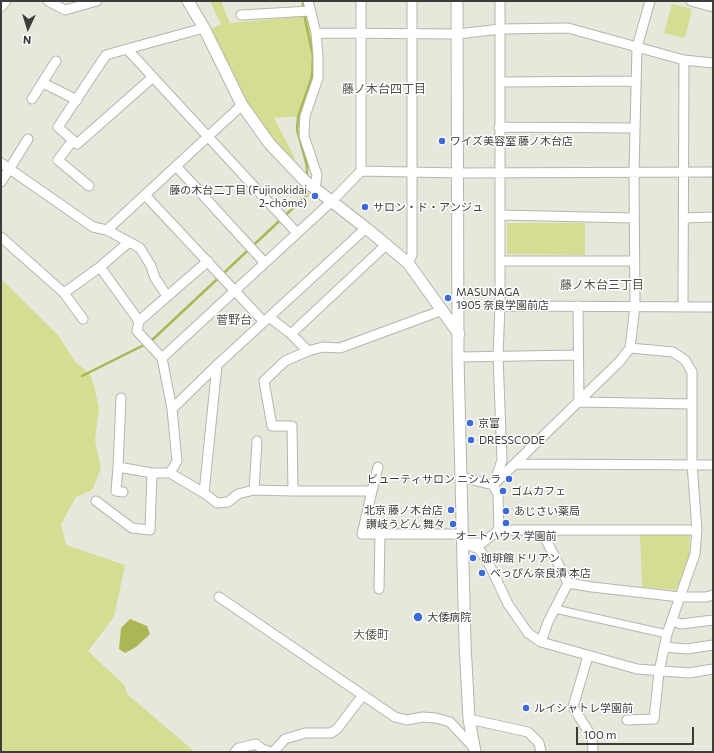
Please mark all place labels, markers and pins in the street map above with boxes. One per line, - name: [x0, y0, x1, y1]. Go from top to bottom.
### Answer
- place label: ワイズ美容室 藤ノ木台店: [450, 134, 573, 148]
- marker: ワイズ美容室 藤ノ木台店: [437, 136, 447, 146]
- place label: 藤の木台二丁目 (Fujinokidai 2-chōme): [169, 183, 307, 209]
- marker: 藤の木台二丁目 (Fujinokidai 2-chōme): [310, 191, 320, 201]
- place label: サロン・ド・アンジュ: [373, 200, 483, 214]
- marker: サロン・ド・アンジュ: [360, 202, 370, 212]
- place label: MASUNAGA 1905 奈良学園前店: [456, 285, 549, 311]
- marker: MASUNAGA 1905 奈良学園前店: [443, 293, 453, 303]
- place label: 京富: [478, 416, 500, 430]
- marker: 京富: [465, 418, 475, 428]
- place label: DRESSCODE: [479, 433, 545, 447]
- marker: DRESSCODE: [466, 435, 476, 445]
- place label: ビューティサロン ニシムラ: [367, 472, 501, 486]
- marker: ビューティサロン ニシムラ: [504, 474, 514, 484]
- place label: ゴムカフェ: [511, 484, 566, 498]
- marker: ゴムカフェ: [498, 486, 508, 496]
- place label: 北京 藤ノ木台店: [364, 503, 443, 517]
- place label: あじさい薬局: [514, 504, 580, 518]
- marker: 北京 藤ノ木台店: [446, 505, 456, 515]
- marker: あじさい薬局: [501, 506, 511, 516]
- place label: 讃岐うどん 舞々: [366, 517, 445, 531]
- marker: オートハウス 学園前: [501, 518, 511, 528]
- marker: 讃岐うどん 舞々: [448, 519, 458, 529]
- place label: オートハウス 学園前: [455, 529, 557, 543]
- place label: 珈琲館 ドリアン: [481, 551, 560, 565]
- marker: 珈琲館 ドリアン: [468, 553, 478, 563]
- place label: べっぴん奈良漬 本店: [490, 566, 591, 580]
- marker: べっぴん奈良漬 本店: [477, 568, 487, 578]
- place label: 大倭病院: [427, 610, 471, 624]
- marker: 大倭病院: [412, 611, 424, 623]
- place label: ルイシャトレ学園前: [534, 701, 633, 715]
- marker: ルイシャトレ学園前: [521, 703, 531, 713]

